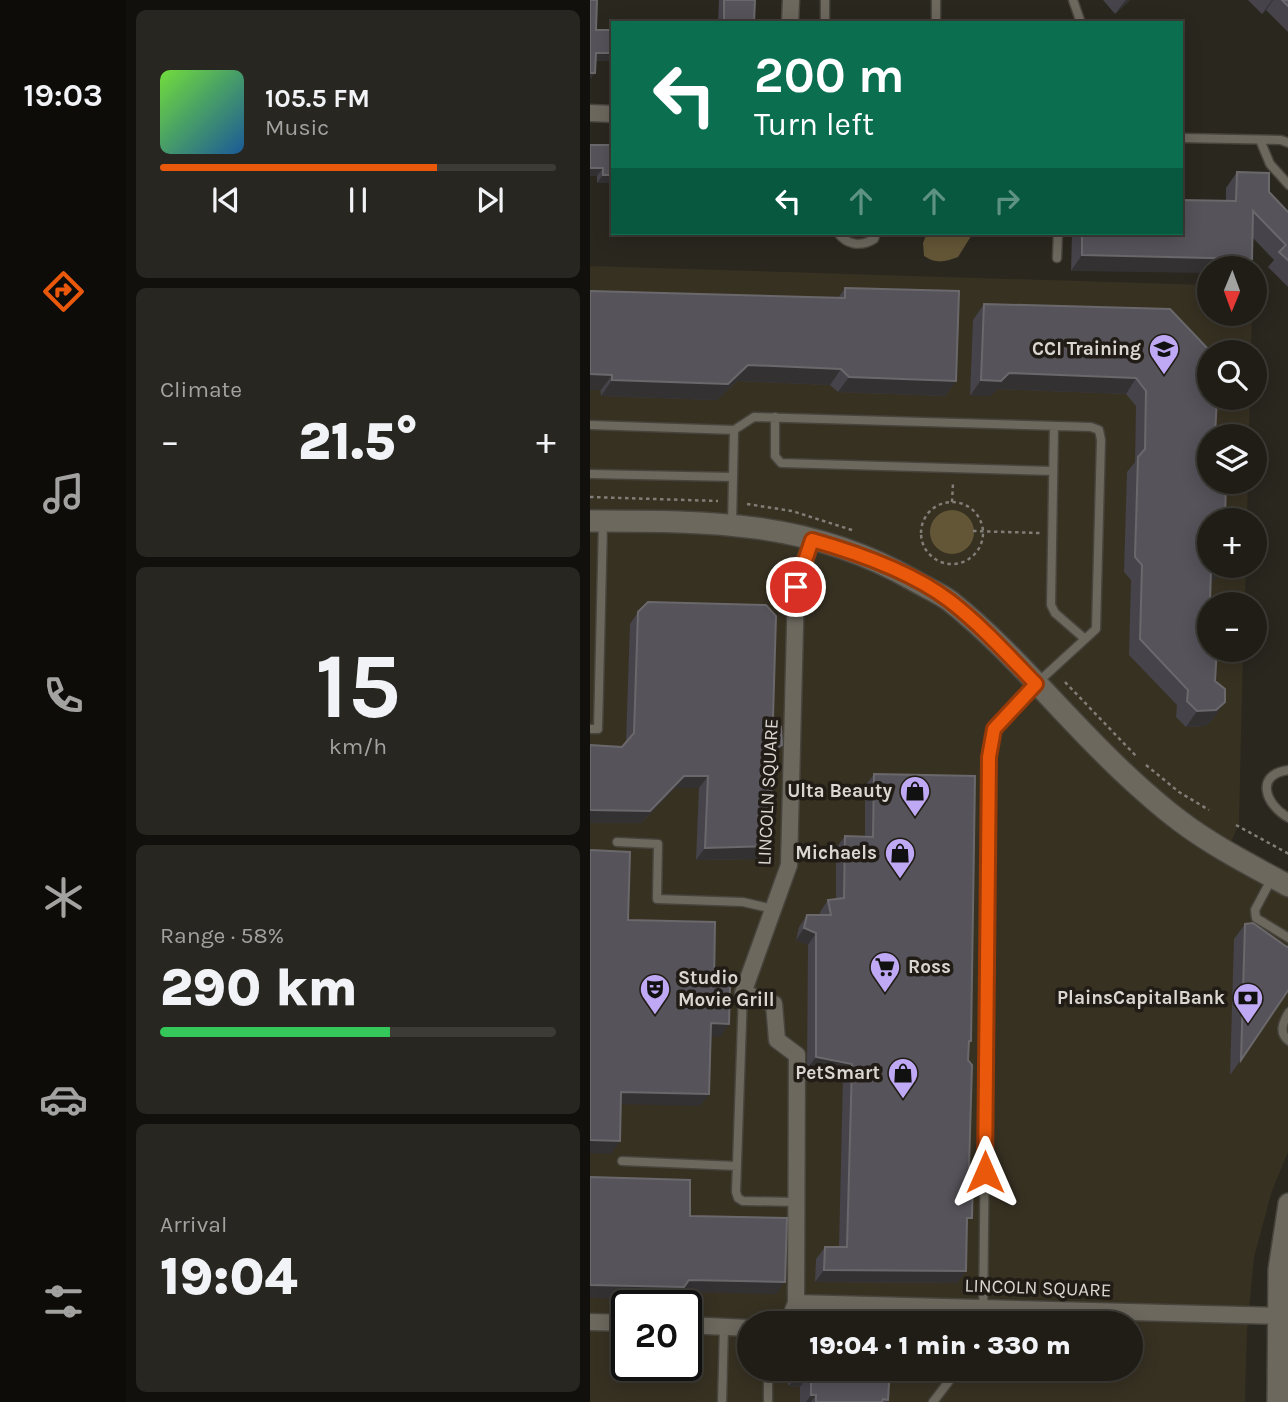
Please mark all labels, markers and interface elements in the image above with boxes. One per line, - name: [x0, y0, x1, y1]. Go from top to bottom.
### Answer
- text: 200 m: [754, 47, 905, 104]
- icon: left: [639, 49, 730, 140]
- text: 19:03: [23, 77, 103, 114]
- text: 105.5 FM: [265, 83, 370, 114]
- text: Turn left: [754, 106, 874, 143]
- text: Music: [265, 114, 329, 141]
- icon: previous: [207, 181, 245, 219]
- icon: pause: [339, 181, 377, 219]
- icon: next: [471, 181, 509, 219]
- icon: left: [769, 182, 807, 220]
- icon: ahead: [842, 182, 880, 220]
- icon: ahead: [915, 182, 953, 220]
- icon: right: [988, 182, 1026, 220]
- north arrow: [1197, 256, 1267, 326]
- map controls: [1197, 256, 1267, 662]
- icon: directions: [39, 267, 88, 316]
- school or university icon: CCI Training: [1147, 332, 1181, 376]
- place label: CCI Training: [1032, 338, 1141, 360]
- button: search: [1197, 340, 1267, 410]
- text: Climate: [160, 376, 242, 403]
- text: 21.5°: [298, 411, 418, 472]
- text: −: [160, 419, 180, 464]
- text: +: [536, 419, 556, 464]
- button: layers: [1197, 424, 1267, 494]
- icon: music: [39, 469, 88, 518]
- button: +: [1197, 508, 1267, 578]
- pin: [766, 557, 826, 617]
- icon: arrive: [777, 568, 815, 606]
- button: −: [1197, 592, 1267, 662]
- text: 15: [315, 634, 401, 740]
- icon: phone: [39, 671, 88, 720]
- street label: LINCOLN SQUARE: [753, 718, 783, 866]
- text: km/h: [329, 733, 387, 760]
- shop icon: Ulta Beauty: [898, 774, 932, 818]
- place label: Ulta Beauty: [787, 780, 892, 802]
- shop icon: Michaels: [883, 836, 917, 880]
- place label: Michaels: [795, 842, 877, 864]
- icon: climate: [39, 873, 88, 922]
- text: Range · 58%: [160, 922, 284, 949]
- supermarket icon: Ross: [868, 950, 902, 994]
- place label: Ross: [908, 956, 951, 978]
- text: 290 km: [160, 957, 358, 1018]
- place label: Studio Movie Grill: [678, 967, 774, 1011]
- theatre icon: Studio Movie Grill: [638, 972, 672, 1016]
- bank icon: PlainsCapitalBank: [1231, 981, 1265, 1025]
- place label: PlainsCapitalBank: [1057, 987, 1225, 1009]
- shop icon: PetSmart: [886, 1056, 920, 1100]
- place label: PetSmart: [795, 1062, 880, 1084]
- icon: car: [39, 1075, 88, 1124]
- position arrow: [948, 1135, 1022, 1209]
- text: Arrival: [160, 1211, 227, 1238]
- text: 19:04: [160, 1246, 297, 1307]
- street label: LINCOLN SQUARE: [964, 1274, 1112, 1302]
- icon: filters: [39, 1277, 88, 1326]
- speed limit sign: 20: [611, 1290, 702, 1381]
- text: 19:04 · 1 min · 330 m: [809, 1330, 1071, 1361]

